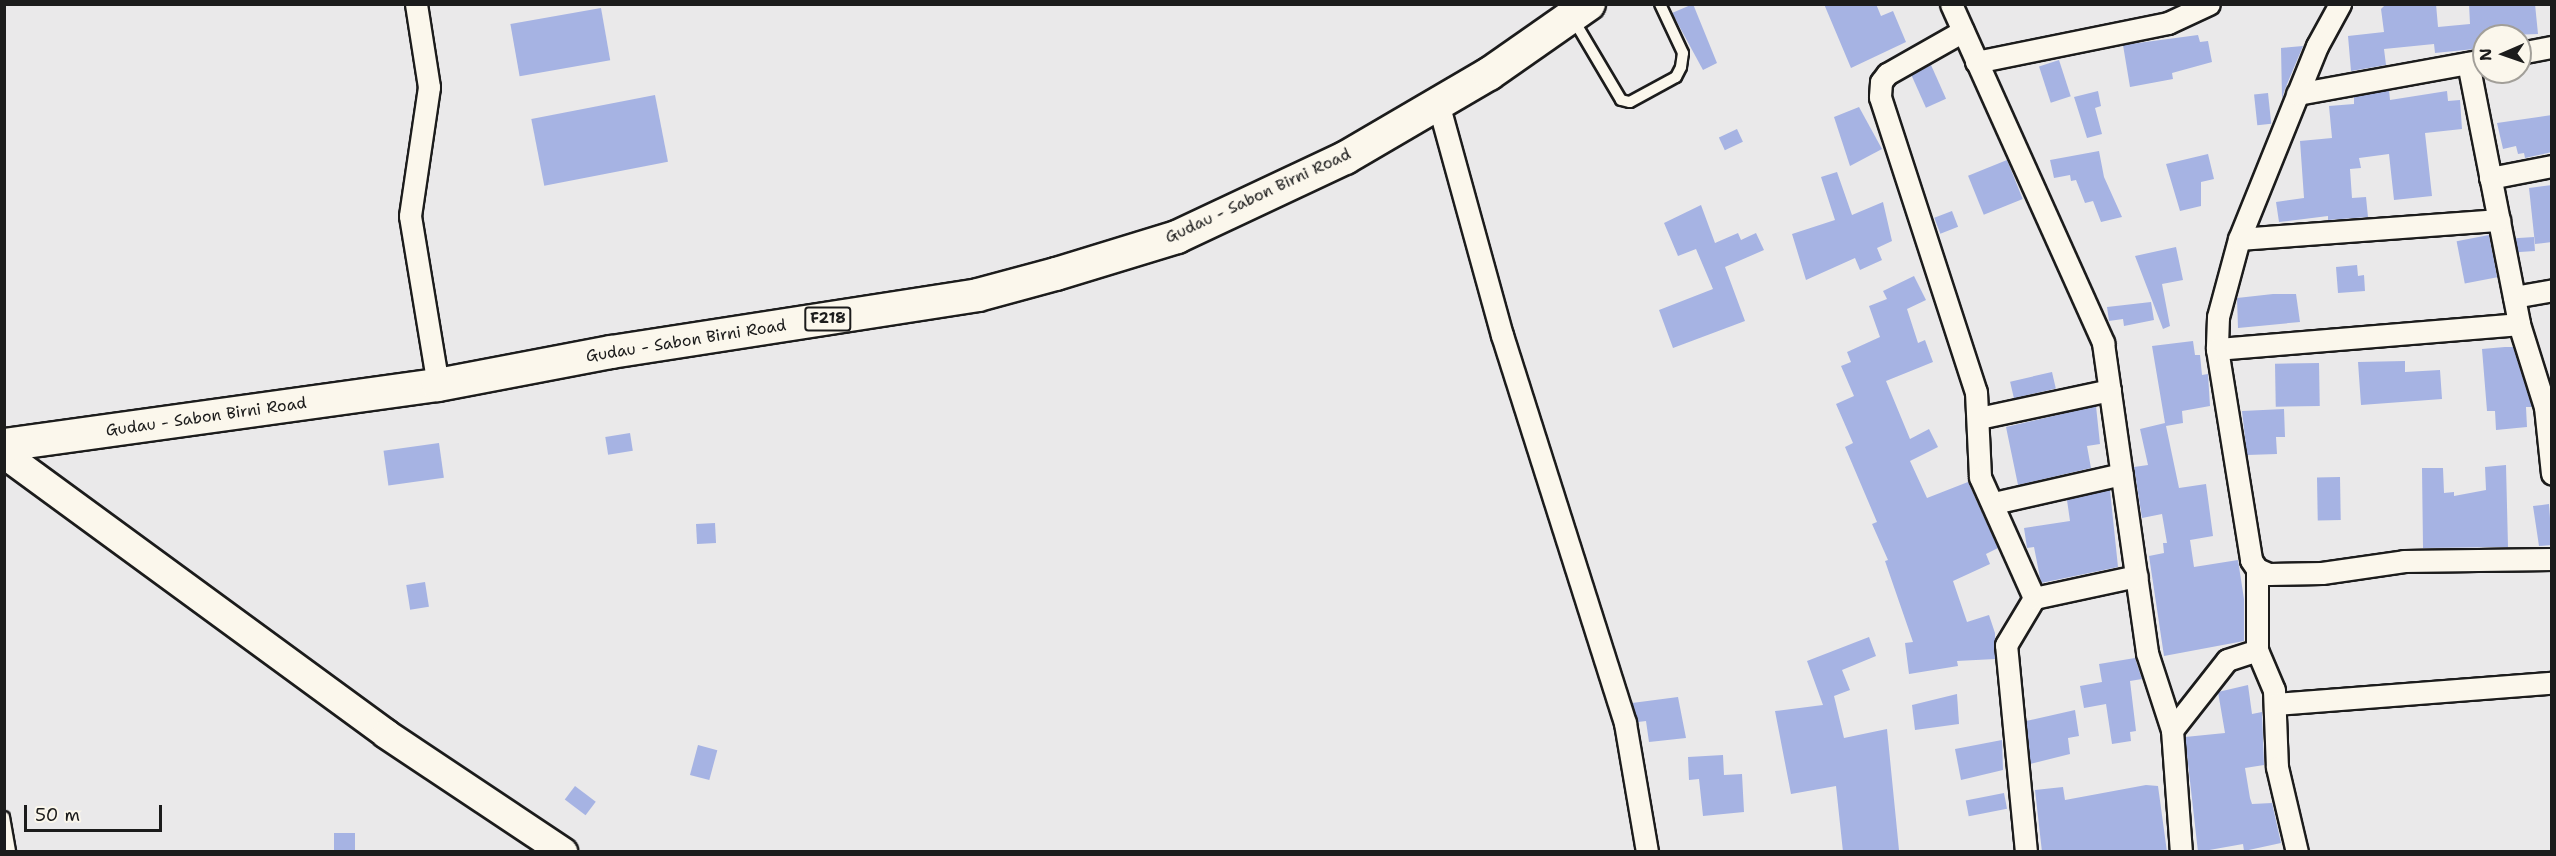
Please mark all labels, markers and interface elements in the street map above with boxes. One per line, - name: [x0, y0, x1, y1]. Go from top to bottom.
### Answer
- north arrow: [2472, 24, 2532, 84]
- text: N: [2475, 48, 2496, 61]
- street label: Gudau - Sabon Birni Road: [1162, 145, 1354, 247]
- road number: F218: [804, 307, 852, 331]
- street label: Gudau - Sabon Birni Road: [584, 316, 788, 366]
- street label: Gudau - Sabon Birni Road: [104, 393, 308, 441]
- scale bar: [27, 793, 165, 831]
- text: 50 m: [35, 803, 80, 827]

